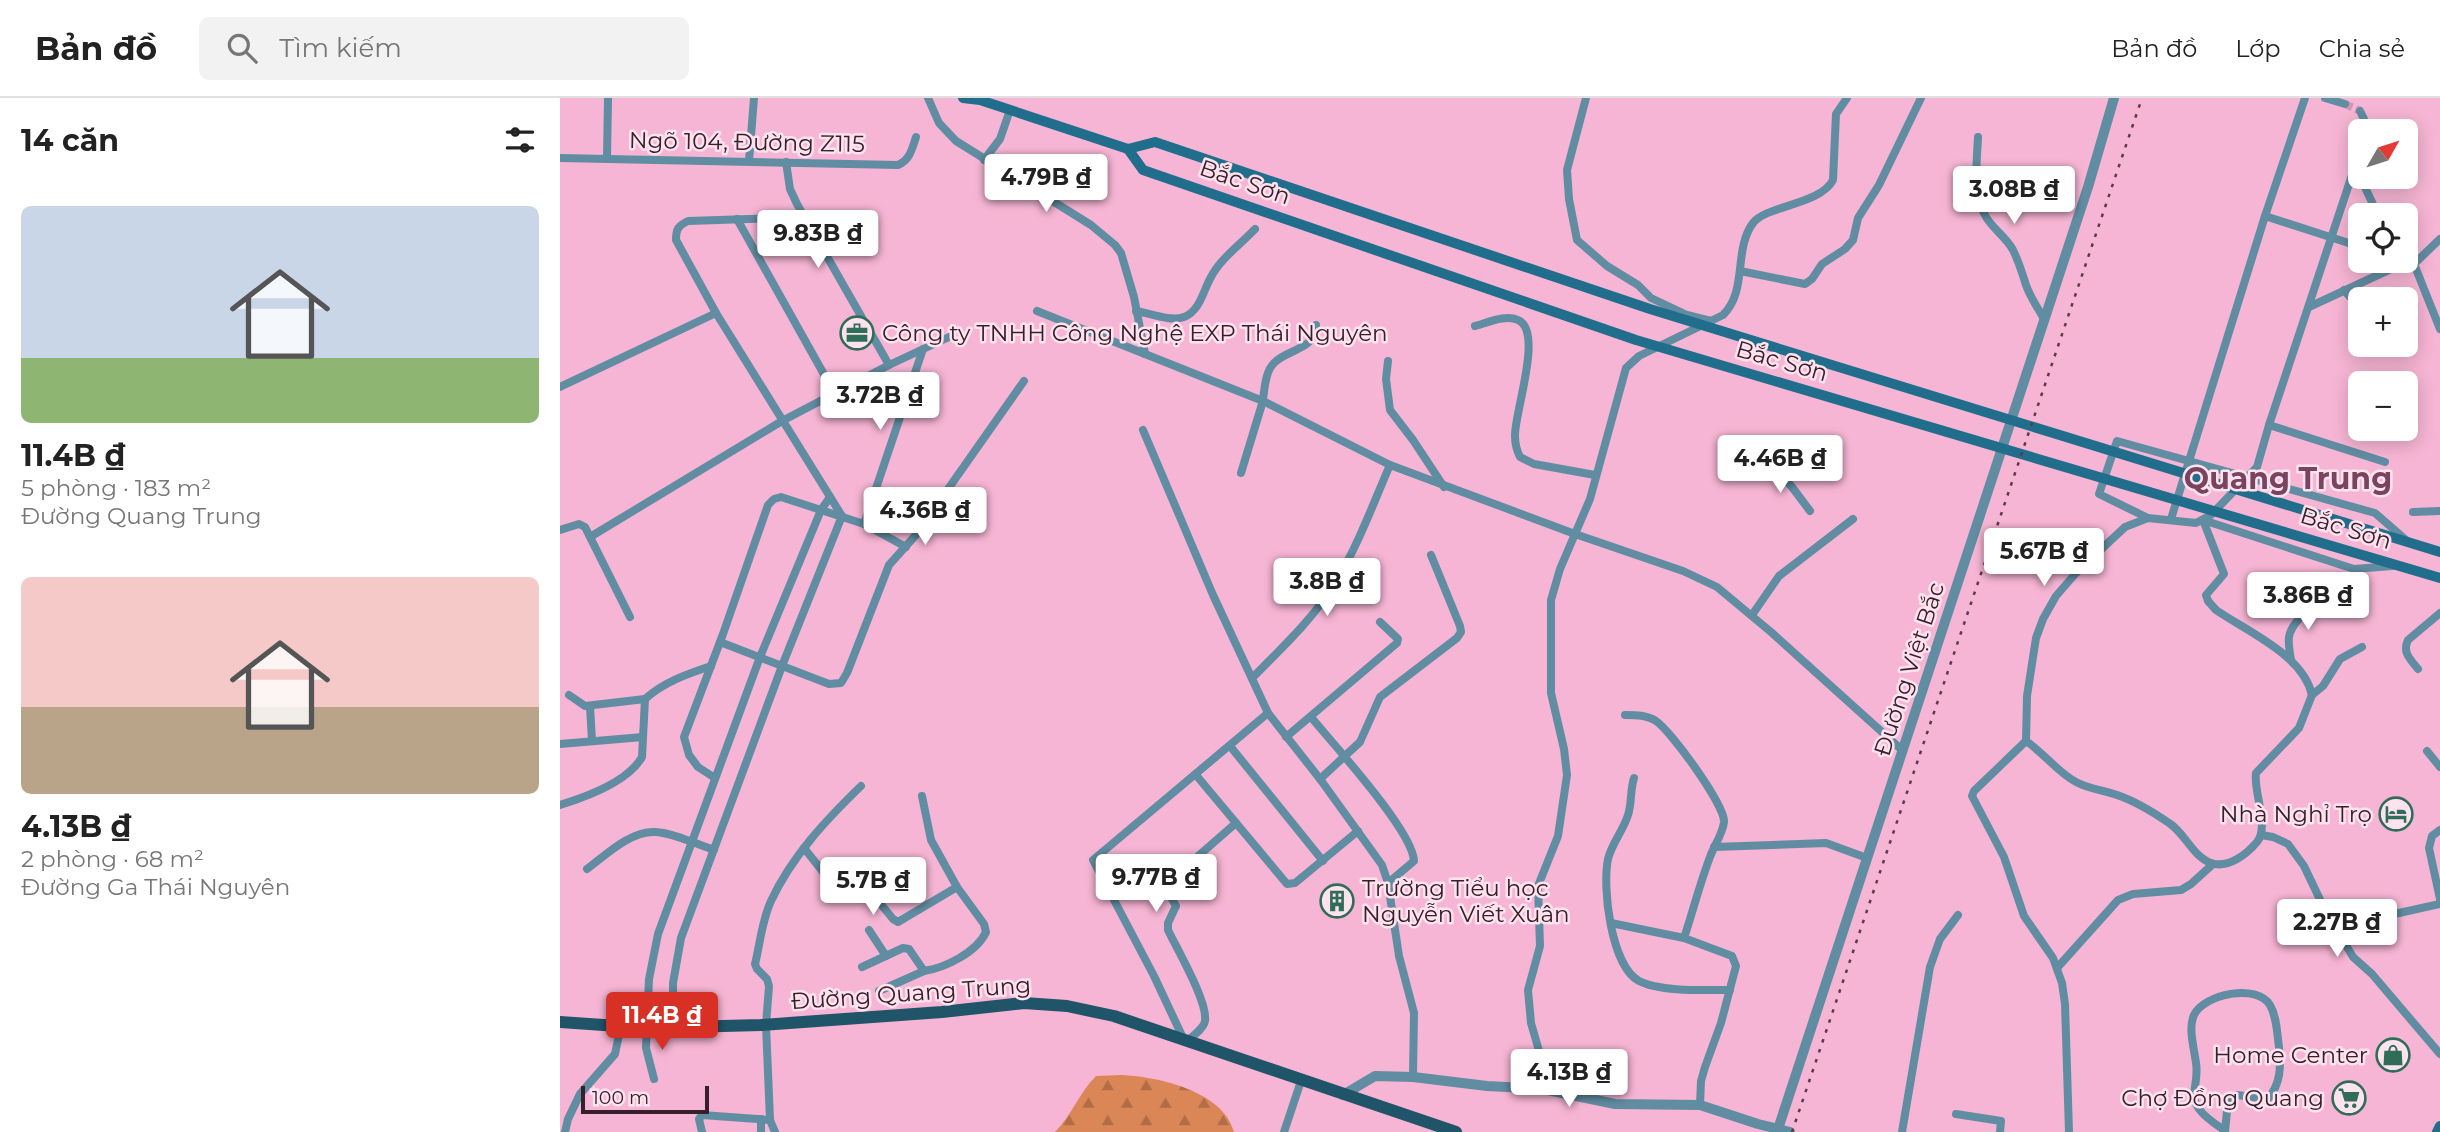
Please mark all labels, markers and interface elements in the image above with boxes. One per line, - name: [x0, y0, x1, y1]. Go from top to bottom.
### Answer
- search box: [199, 17, 689, 80]
- text: Bản đồ: [35, 28, 157, 68]
- icon: search: [223, 29, 261, 67]
- text: Tìm kiếm: [279, 32, 402, 64]
- text: Bản đồ: [2111, 34, 2197, 63]
- text: Lớp: [2235, 34, 2281, 63]
- text: Chia sẻ: [2319, 34, 2405, 63]
- north arrow: [2348, 119, 2418, 189]
- map controls: [2348, 119, 2418, 441]
- icon: filters: [501, 121, 539, 159]
- text: 14 căn: [21, 122, 119, 159]
- street label: Ngõ 104, Đường Z115: [629, 126, 865, 158]
- street label: Bắc Sơn: [1196, 153, 1294, 211]
- pin: 4.79B ₫: [981, 155, 1111, 214]
- text: 4.79B ₫: [1001, 163, 1091, 191]
- pin: 3.08B ₫: [1949, 166, 2079, 226]
- text: 3.08B ₫: [1969, 175, 2059, 203]
- button: locate: [2348, 203, 2418, 273]
- pin: 9.83B ₫: [753, 211, 883, 270]
- text: 9.83B ₫: [773, 219, 863, 247]
- icon: home: [217, 251, 343, 377]
- button: +: [2348, 287, 2418, 357]
- office icon: Công ty TNHH Công Nghệ EXP Thái Nguyên: [838, 314, 876, 352]
- place label: Công ty TNHH Công Nghệ EXP Thái Nguyên: [882, 319, 1388, 347]
- street label: Bắc Sơn: [1733, 335, 1831, 387]
- button: −: [2348, 371, 2418, 441]
- pin: 3.72B ₫: [815, 372, 945, 432]
- text: 3.72B ₫: [836, 381, 924, 409]
- pin: 4.46B ₫: [1715, 436, 1845, 495]
- text: 11.4B ₫: [21, 437, 125, 474]
- text: 4.46B ₫: [1734, 444, 1826, 472]
- district label: Quang Trung: [2184, 460, 2392, 497]
- text: 5 phòng · 183 m²: [21, 474, 211, 502]
- pin: 4.36B ₫: [860, 488, 990, 547]
- text: 4.36B ₫: [880, 496, 970, 524]
- street label: Bắc Sơn: [2297, 501, 2395, 555]
- text: Đường Quang Trung: [21, 502, 262, 530]
- pin: 5.67B ₫: [1979, 528, 2109, 588]
- text: 5.67B ₫: [2000, 537, 2088, 565]
- pin: 3.8B ₫: [1270, 559, 1384, 618]
- text: 3.8B ₫: [1289, 567, 1365, 595]
- pin: 3.86B ₫: [2243, 573, 2373, 632]
- street label: Đường Việt Bắc: [1868, 579, 1950, 759]
- text: 3.86B ₫: [2263, 581, 2353, 609]
- icon: home: [217, 622, 343, 748]
- hotel icon: Nhà Nghỉ Trọ: [2377, 795, 2415, 833]
- place label: Nhà Nghỉ Trọ: [2220, 800, 2372, 828]
- text: 4.13B ₫: [21, 808, 131, 845]
- text: 2 phòng · 68 m²: [21, 845, 204, 873]
- pin: 9.77B ₫: [1091, 854, 1221, 914]
- pin: 5.7B ₫: [816, 858, 930, 917]
- text: 9.77B ₫: [1112, 863, 1200, 891]
- text: 5.7B ₫: [836, 866, 910, 894]
- text: Đường Ga Thái Nguyên: [21, 873, 290, 901]
- place label: Trường Tiểu học Nguyễn Viết Xuân: [1362, 874, 1570, 928]
- building icon: Trường Tiểu học Nguyễn Viết Xuân: [1318, 882, 1356, 920]
- pin: 2.27B ₫: [2272, 900, 2402, 959]
- text: 2.27B ₫: [2293, 908, 2381, 936]
- street label: Đường Quang Trung: [790, 971, 1032, 1015]
- pin: 11.4B ₫: [597, 992, 727, 1052]
- text: 11.4B ₫: [622, 1001, 702, 1029]
- shop icon: Home Center: [2374, 1036, 2412, 1074]
- place label: Home Center: [2213, 1041, 2368, 1069]
- pin: 4.13B ₫: [1504, 1049, 1634, 1109]
- text: 4.13B ₫: [1527, 1058, 1611, 1086]
- supermarket icon: Chợ Đồng Quang: [2330, 1079, 2368, 1117]
- scale bar: [581, 1083, 709, 1115]
- place label: Chợ Đồng Quang: [2121, 1084, 2324, 1112]
- text: 100 m: [592, 1086, 649, 1109]

